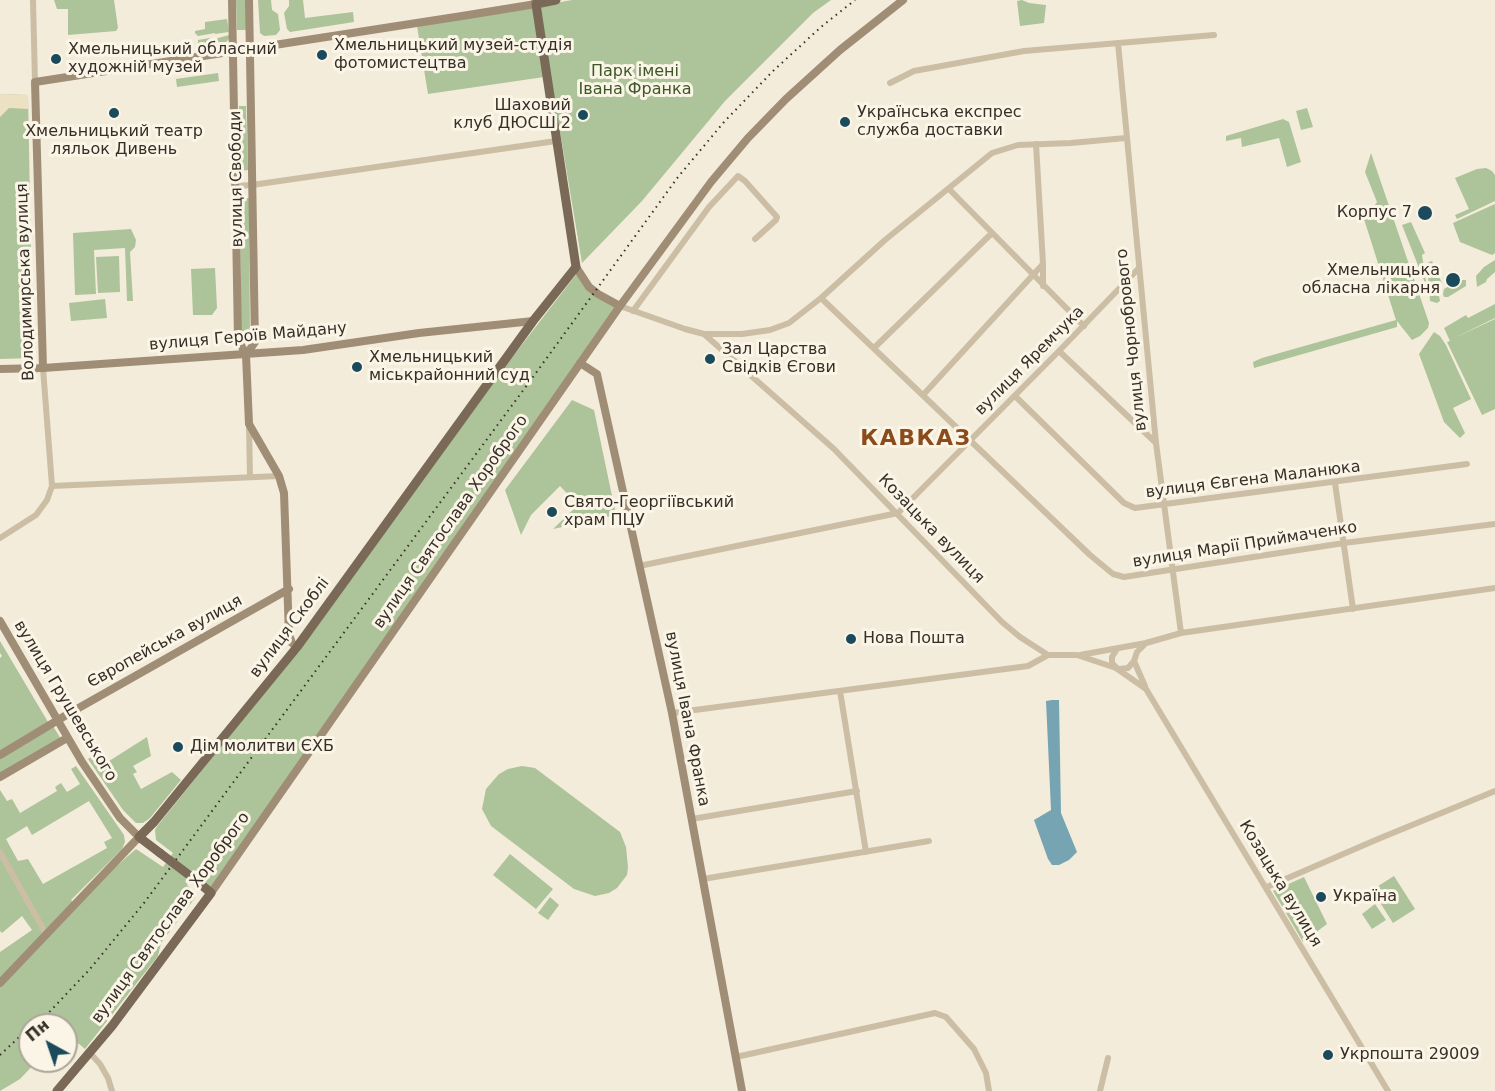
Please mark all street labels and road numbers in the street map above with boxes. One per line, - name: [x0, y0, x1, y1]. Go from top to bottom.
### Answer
- street label: вулиця Свободи: [226, 111, 248, 247]
- street label: Володимирська вулиця: [13, 183, 39, 381]
- street label: вулиця Чорнобрового: [1113, 248, 1151, 432]
- street label: вулиця Яремчука: [971, 302, 1089, 420]
- street label: вулиця Героїв Майдану: [148, 319, 348, 355]
- street label: вулиця Святослава Хороброго: [370, 412, 532, 632]
- street label: вулиця Євгена Маланюка: [1144, 457, 1362, 503]
- street label: Козацька вулиця: [874, 470, 988, 588]
- street label: вулиця Марії Приймаченко: [1131, 518, 1359, 572]
- street label: вулиця Скоблі: [246, 574, 334, 682]
- street label: Європейська вулиця: [84, 591, 246, 693]
- street label: вулиця Грушевського: [9, 617, 121, 785]
- street label: вулиця Івана Франка: [661, 630, 713, 808]
- street label: вулиця Святослава Хороброго: [88, 809, 254, 1027]
- street label: Козацька вулиця: [1235, 817, 1325, 951]

